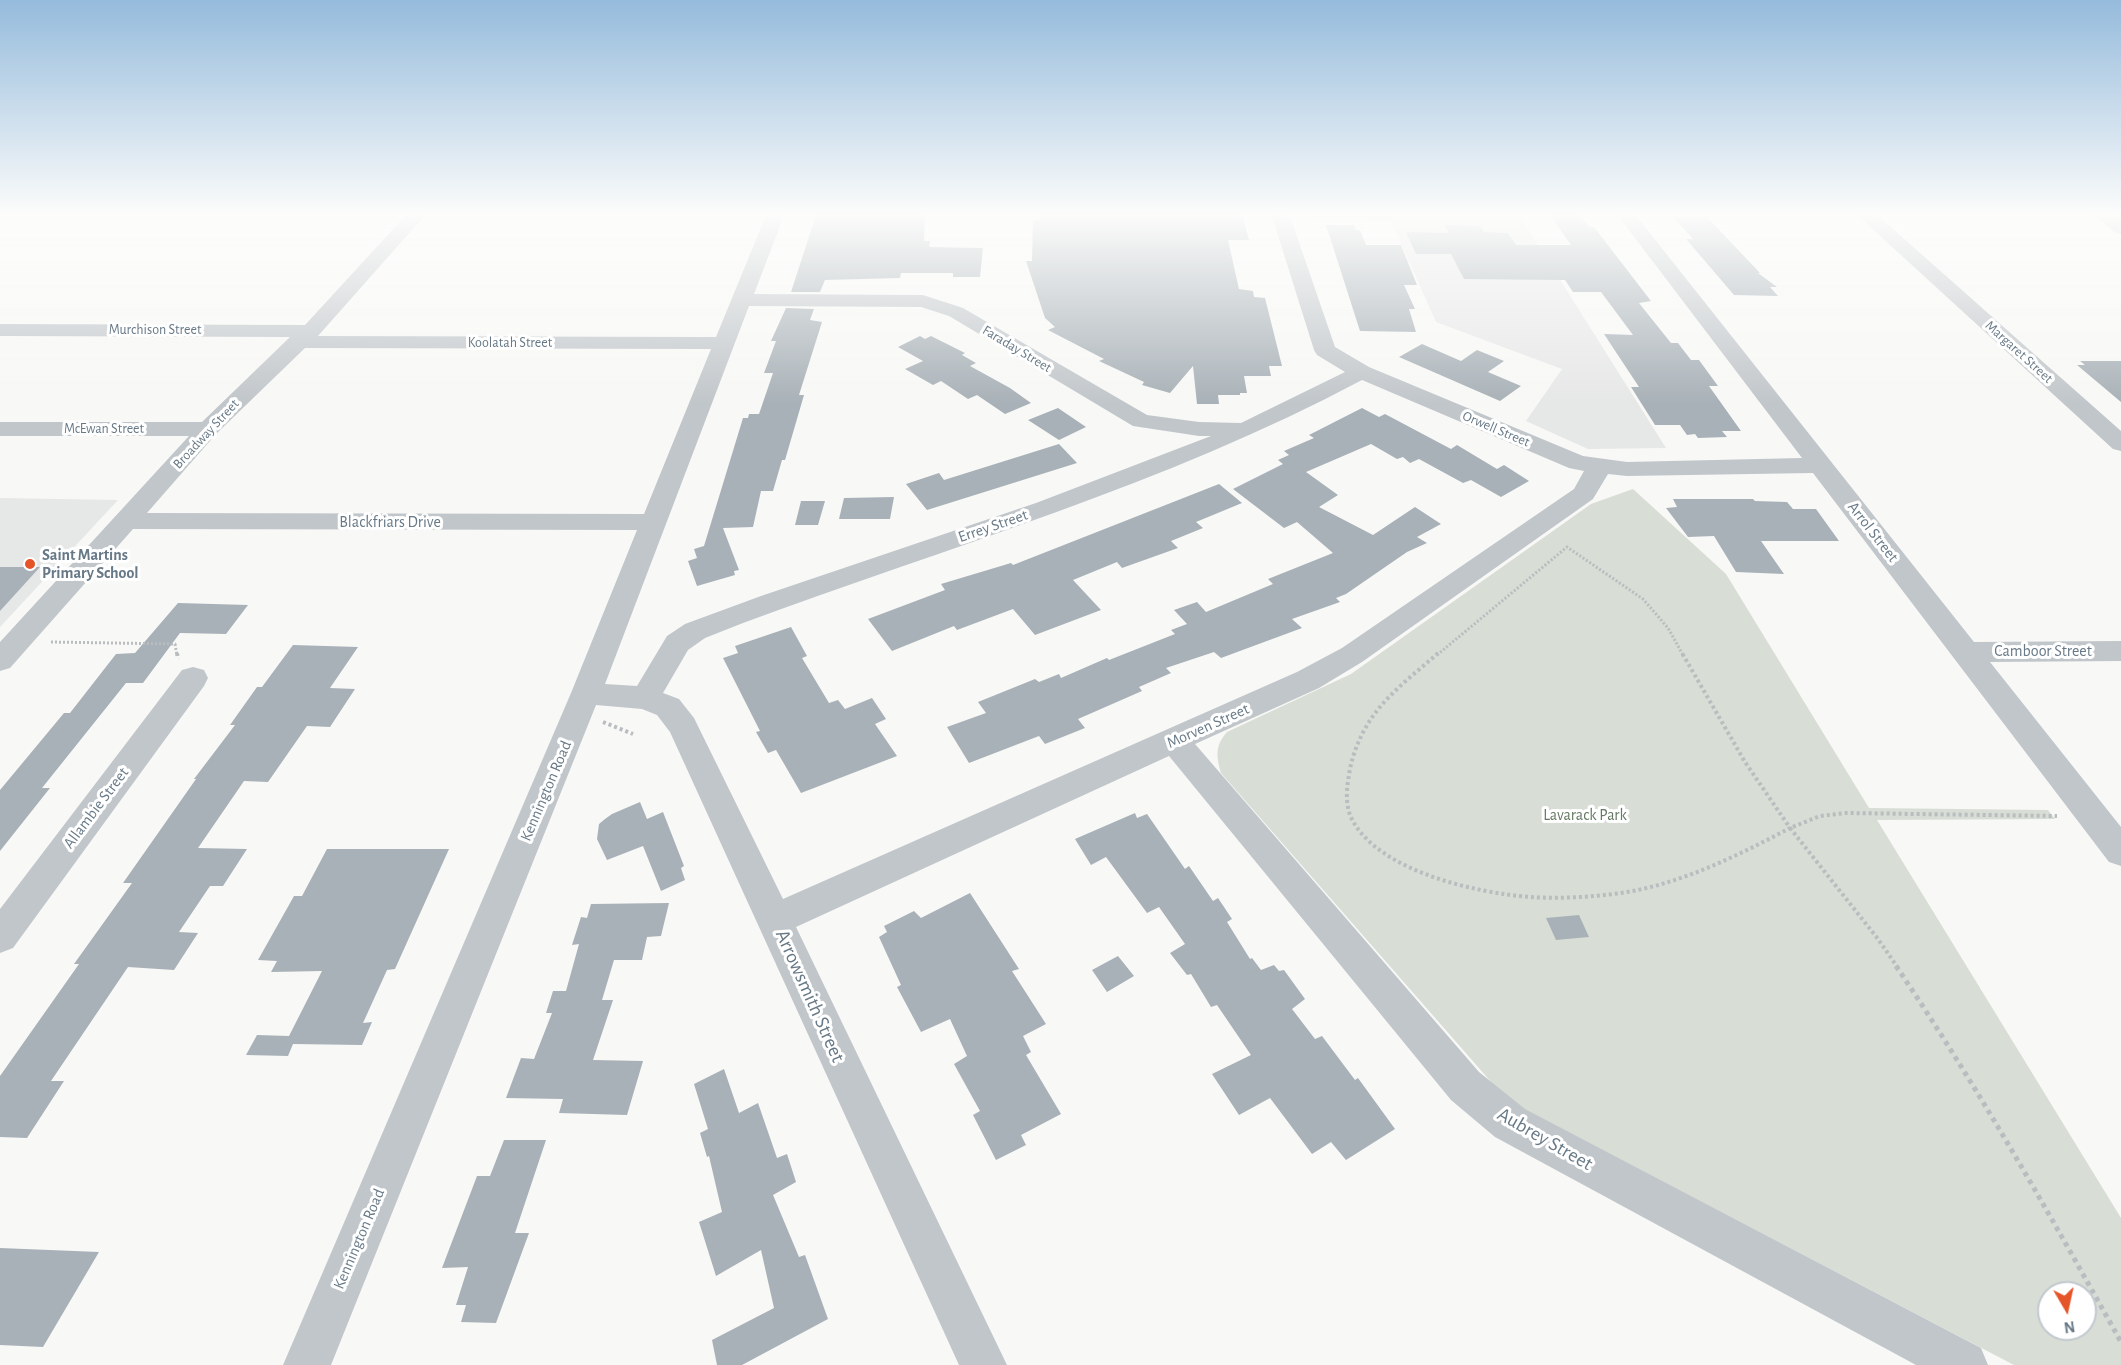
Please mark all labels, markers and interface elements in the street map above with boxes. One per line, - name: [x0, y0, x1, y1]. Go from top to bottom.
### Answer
- street label: Margaret Street: [1982, 317, 2056, 387]
- street label: Murchison Street: [109, 322, 201, 338]
- street label: Faraday Street: [979, 322, 1055, 376]
- street label: Koolatah Street: [468, 335, 552, 351]
- street label: Broadway Street: [169, 396, 243, 472]
- street label: Orwell Street: [1460, 407, 1532, 451]
- street label: McEwan Street: [64, 421, 144, 437]
- street label: Arrol Street: [1843, 498, 1903, 566]
- street label: Errey Street: [956, 505, 1030, 547]
- street label: Blackfriars Drive: [339, 512, 441, 532]
- place label: Saint Martins Primary School: [42, 545, 139, 583]
- marker: Saint Martins Primary School: [23, 557, 37, 571]
- street label: Camboor Street: [1994, 641, 2092, 661]
- street label: Morven Street: [1164, 699, 1252, 753]
- street label: Kennington Road: [516, 738, 576, 844]
- street label: Allambie Street: [59, 764, 133, 852]
- park label: Lavarack Park: [1543, 805, 1627, 825]
- street label: Arrowsmith Street: [770, 926, 850, 1066]
- street label: Aubrey Street: [1493, 1102, 1597, 1176]
- street label: Kennington Road: [329, 1186, 389, 1292]
- north arrow: [2037, 1281, 2097, 1341]
- text: N: [2063, 1318, 2076, 1336]

